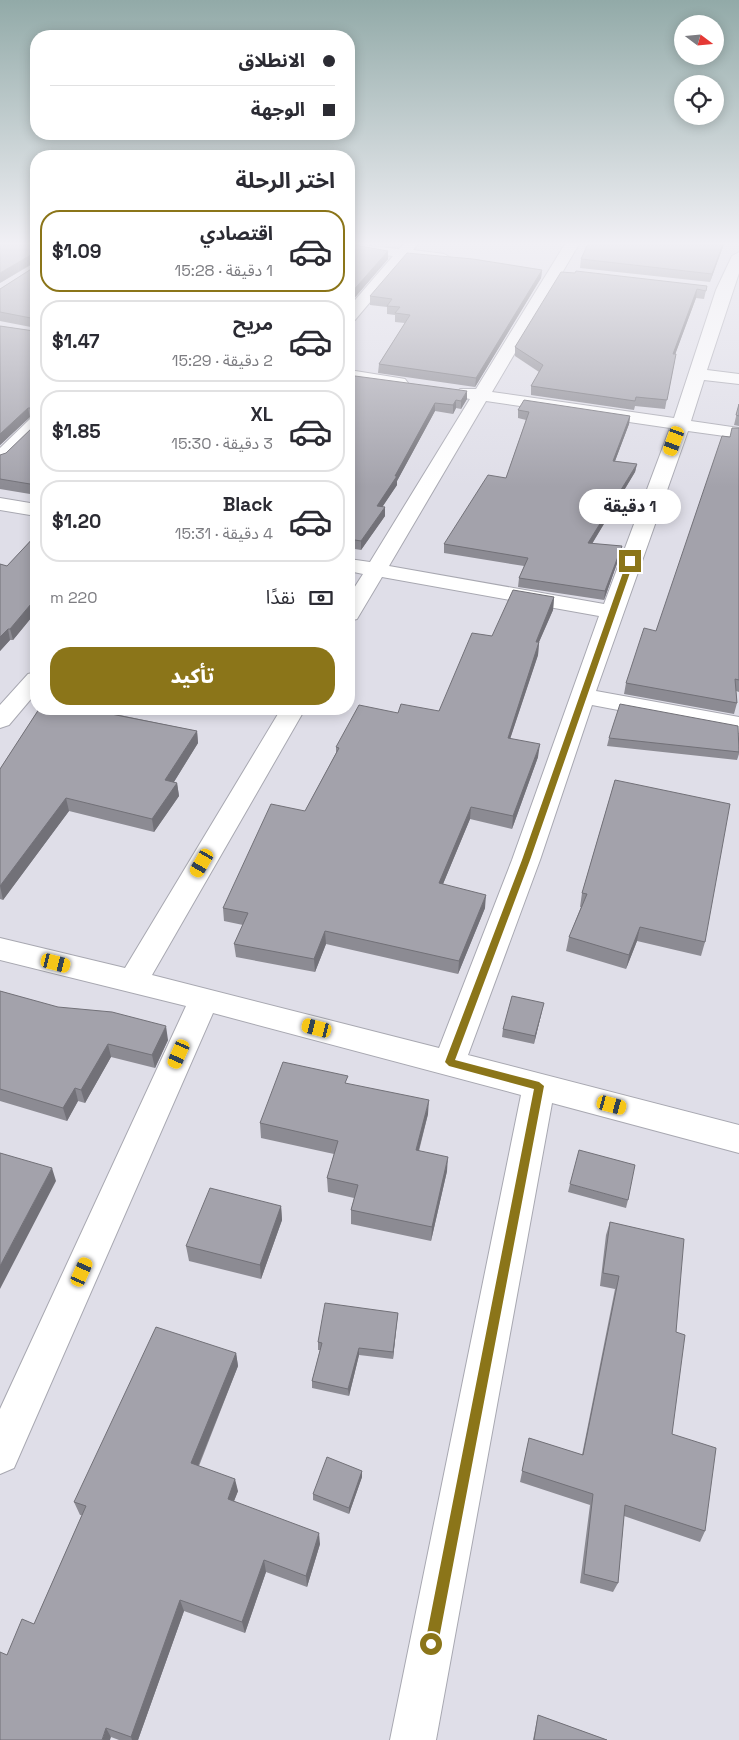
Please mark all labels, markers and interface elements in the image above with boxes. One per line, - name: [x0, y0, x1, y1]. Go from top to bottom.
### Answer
- north arrow: [674, 15, 724, 65]
- map controls: [674, 15, 724, 125]
- text: الانطلاق: [239, 48, 305, 73]
- button: locate: [674, 75, 724, 125]
- text: الوجهة: [251, 97, 305, 122]
- text: اختر الرحلة: [235, 166, 335, 194]
- text: اقتصادي: [200, 221, 273, 246]
- icon: car: [288, 229, 333, 274]
- text: $1.09: [52, 239, 102, 264]
- text: 1 دقيقة · 15:28: [175, 260, 273, 281]
- text: مريح: [233, 311, 273, 336]
- icon: car: [288, 319, 333, 364]
- text: $1.47: [52, 329, 100, 354]
- text: 2 دقيقة · 15:29: [172, 350, 273, 371]
- text: XL: [250, 402, 273, 427]
- icon: car: [288, 409, 333, 454]
- text: $1.85: [52, 419, 101, 444]
- car: [661, 424, 686, 458]
- text: 3 دقيقة · 15:30: [171, 433, 273, 454]
- callout: 1 دقيقة: [579, 488, 681, 524]
- text: Black: [223, 492, 273, 517]
- text: 1 دقيقة: [603, 496, 657, 517]
- icon: car: [288, 499, 333, 544]
- text: $1.20: [52, 509, 101, 534]
- text: 4 دقيقة · 15:31: [175, 523, 273, 544]
- route end: [619, 550, 641, 572]
- icon: cash: [307, 584, 335, 612]
- text: نقدًا: [266, 585, 295, 610]
- text: 220 m: [50, 587, 97, 608]
- button: تأكيد: [50, 647, 335, 705]
- car: [188, 846, 215, 880]
- car: [39, 952, 72, 974]
- car: [300, 1017, 333, 1039]
- car: [166, 1037, 191, 1071]
- car: [595, 1094, 628, 1116]
- car: [69, 1255, 94, 1289]
- route start: [420, 1633, 442, 1655]

